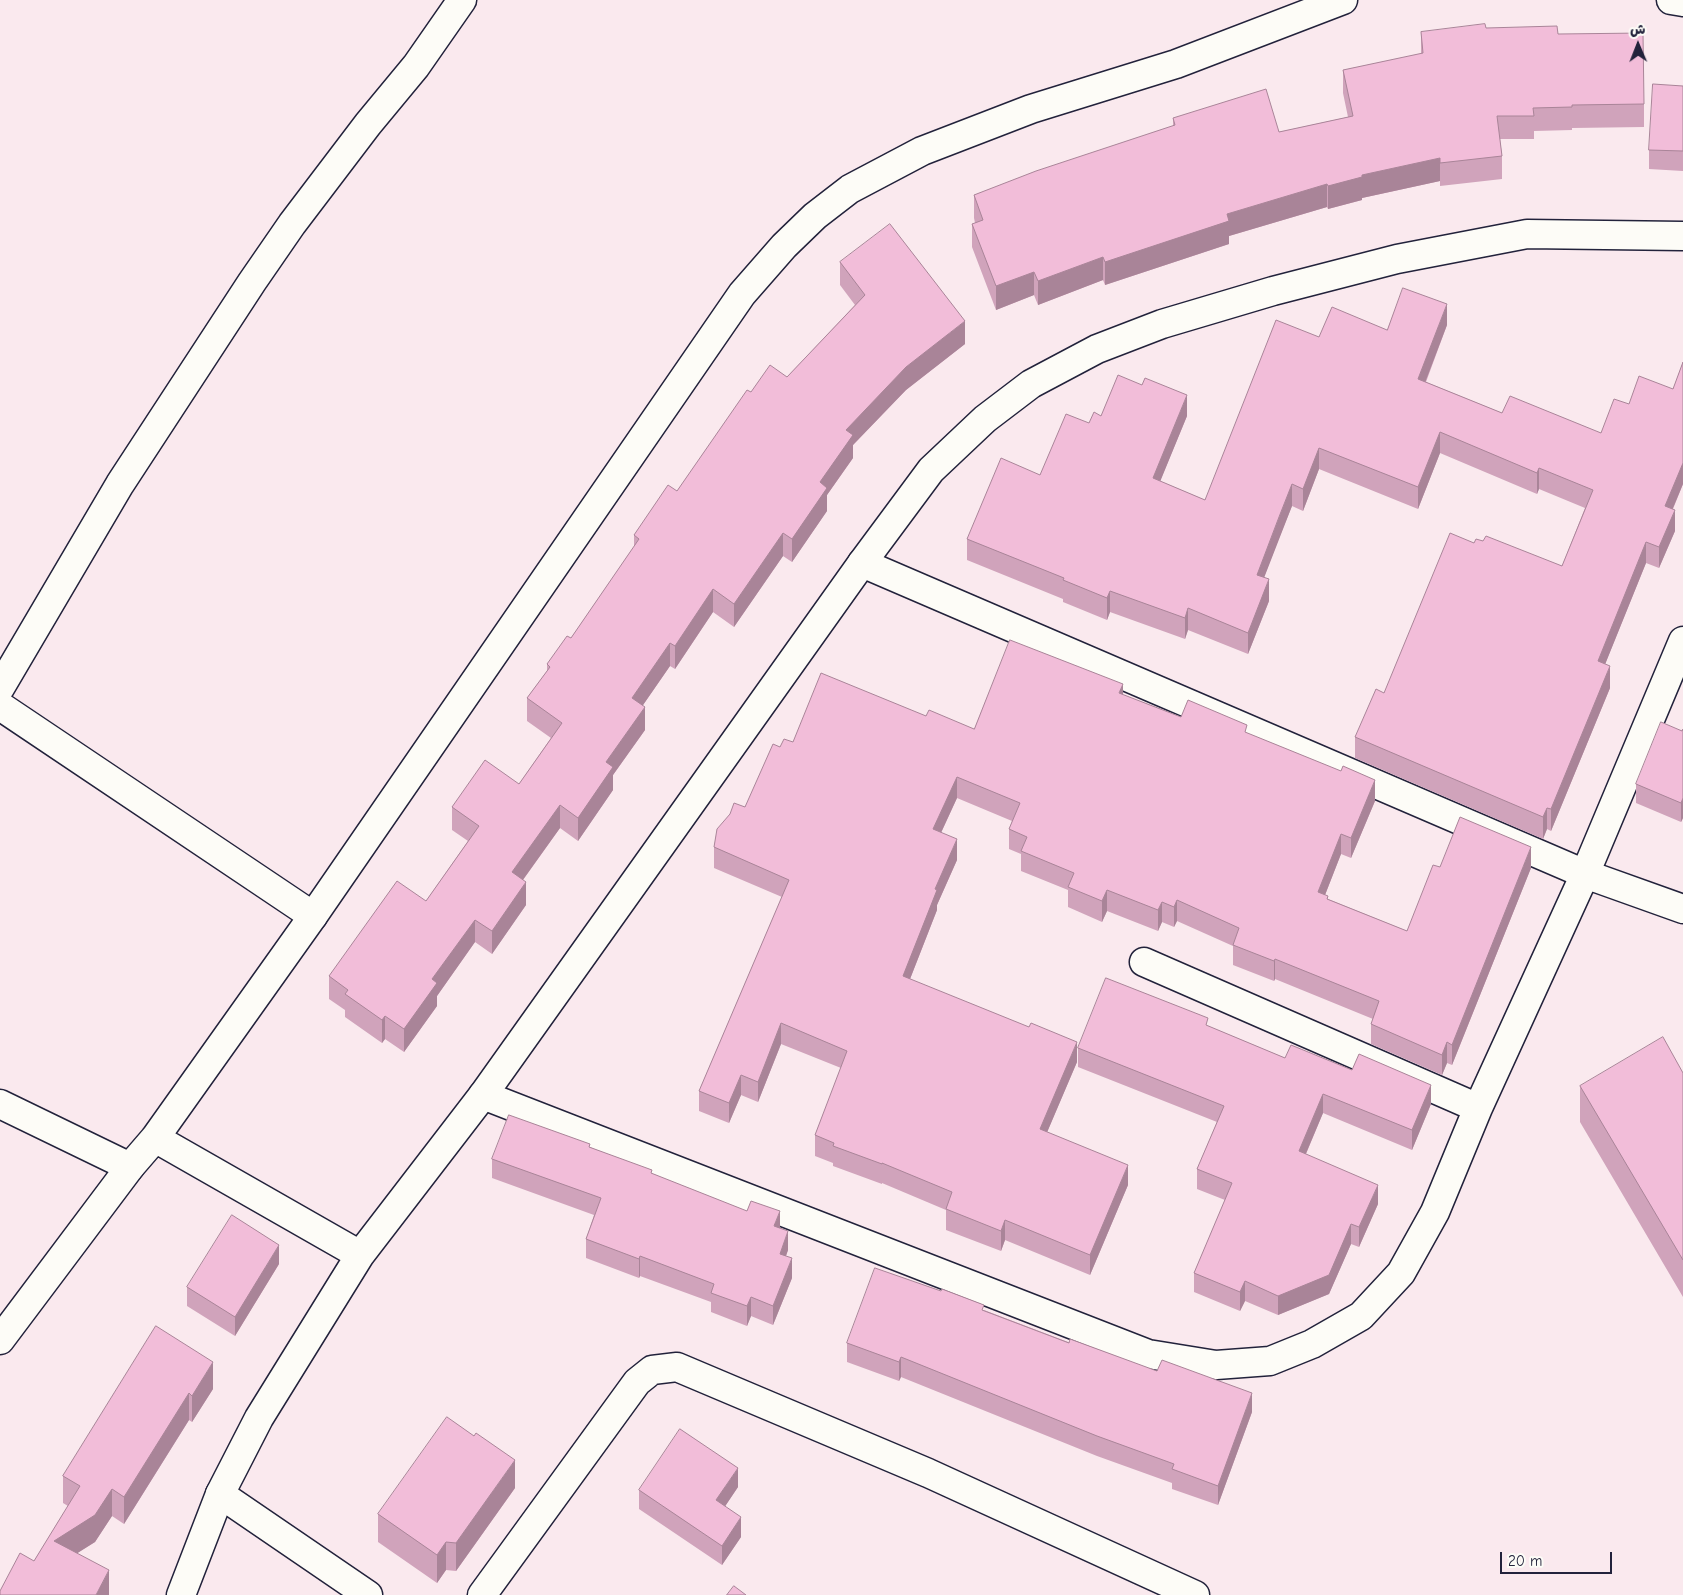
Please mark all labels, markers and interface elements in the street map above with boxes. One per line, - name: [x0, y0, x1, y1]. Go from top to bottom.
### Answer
- north arrow: [1613, 20, 1663, 70]
- text: ش: [1630, 21, 1646, 38]
- scale bar: [1503, 1542, 1616, 1574]
- text: 20 m: [1508, 1552, 1542, 1570]

